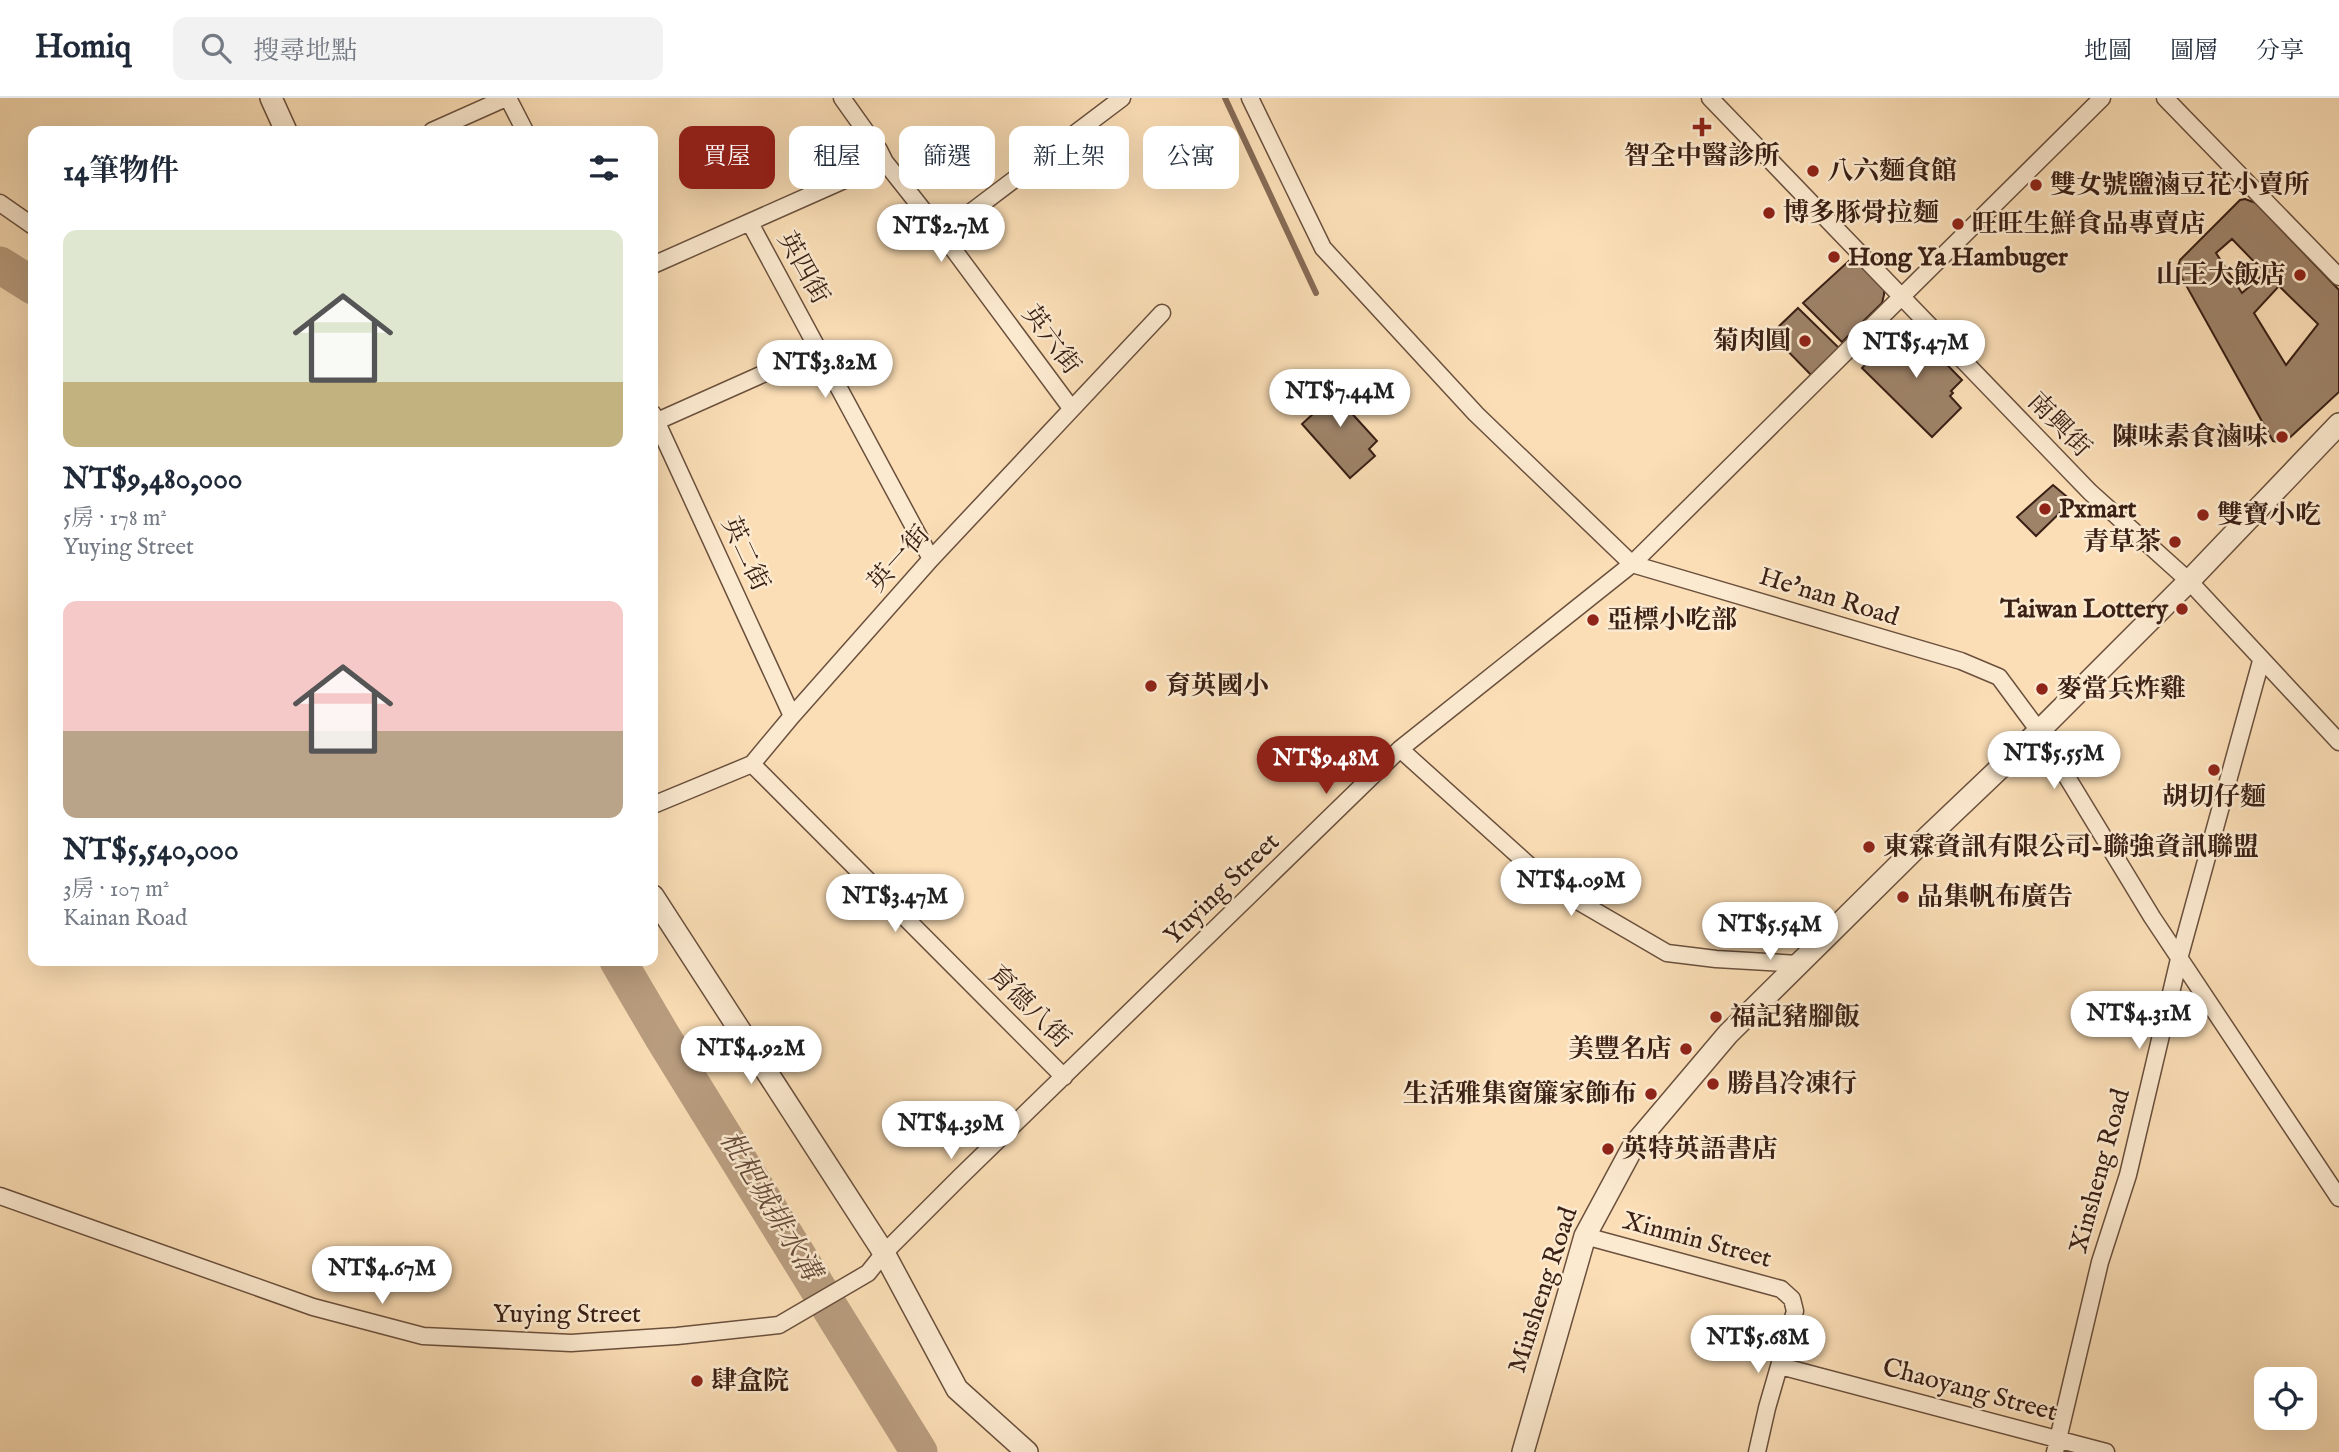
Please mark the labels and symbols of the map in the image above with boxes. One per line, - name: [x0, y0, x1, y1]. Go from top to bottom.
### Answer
- marker: 智全中醫診所: [1692, 117, 1712, 137]
- place label: 智全中醫診所: [1624, 140, 1780, 173]
- place label: 八六麵食館: [1827, 155, 1957, 188]
- marker: 八六麵食館: [1805, 163, 1821, 179]
- place label: 雙女號鹽滷豆花小賣所: [2050, 169, 2310, 202]
- marker: 雙女號鹽滷豆花小賣所: [2028, 177, 2044, 193]
- place label: 博多豚骨拉麵: [1783, 197, 1939, 230]
- pin: NT$2.7M: [876, 204, 1006, 264]
- marker: 博多豚骨拉麵: [1761, 205, 1777, 221]
- place label: 旺旺生鮮食品專賣店: [1972, 208, 2206, 241]
- marker: 旺旺生鮮食品專賣店: [1950, 216, 1966, 232]
- street label: 英四街: [770, 226, 836, 310]
- place label: Hong Ya Hambuger: [1848, 241, 2068, 274]
- marker: Hong Ya Hambuger: [1826, 249, 1842, 265]
- place label: 山王大飯店: [2156, 259, 2286, 292]
- marker: 山王大飯店: [2292, 267, 2308, 283]
- street label: 英六街: [1014, 299, 1088, 381]
- pin: NT$5.47M: [1844, 320, 1988, 380]
- place label: 菊肉圓: [1713, 325, 1791, 358]
- marker: 菊肉圓: [1797, 333, 1813, 349]
- pin: NT$3.82M: [753, 341, 897, 400]
- pin: NT$7.44M: [1268, 370, 1412, 429]
- street label: 南興街: [2020, 385, 2098, 465]
- place label: 陳味素食滷味: [2112, 421, 2268, 454]
- marker: 陳味素食滷味: [2274, 429, 2290, 445]
- place label: Pxmart: [2059, 493, 2137, 526]
- place label: 雙寶小吃: [2217, 499, 2321, 532]
- marker: Pxmart: [2037, 501, 2053, 517]
- marker: 雙寶小吃: [2195, 507, 2211, 523]
- street label: 英二街: [714, 512, 776, 596]
- street label: 英一街: [861, 519, 937, 599]
- place label: 青草茶: [2083, 526, 2161, 559]
- marker: 青草茶: [2167, 534, 2183, 550]
- street label: He'nan Road: [1755, 560, 1903, 634]
- place label: Taiwan Lottery: [1999, 593, 2169, 626]
- marker: Taiwan Lottery: [2174, 601, 2190, 617]
- place label: 亞標小吃部: [1607, 604, 1737, 637]
- marker: 亞標小吃部: [1585, 612, 1601, 628]
- place label: 育英國小: [1165, 670, 1269, 703]
- place label: 麥當兵炸雞: [2056, 673, 2186, 706]
- marker: 育英國小: [1143, 678, 1159, 694]
- marker: 麥當兵炸雞: [2034, 681, 2050, 697]
- pin: NT$5.55M: [1982, 732, 2126, 791]
- pin: NT$9.48M: [1254, 736, 1398, 796]
- marker: 胡切仔麵: [2206, 762, 2222, 778]
- place label: 胡切仔麵: [2162, 781, 2266, 814]
- street label: Yuying Street: [1157, 826, 1287, 952]
- place label: 東霖資訊有限公司-聯強資訊聯盟: [1883, 831, 2259, 864]
- marker: 東霖資訊有限公司-聯強資訊聯盟: [1861, 839, 1877, 855]
- pin: NT$4.09M: [1499, 858, 1643, 918]
- pin: NT$3.47M: [823, 874, 967, 934]
- place label: 品集帆布廣告: [1917, 881, 2073, 914]
- marker: 品集帆布廣告: [1895, 889, 1911, 905]
- pin: NT$5.54M: [1698, 902, 1842, 962]
- street label: 育德八街: [981, 959, 1077, 1055]
- pin: NT$4.31M: [2067, 992, 2211, 1051]
- place label: 福記豬腳飯: [1730, 1001, 1860, 1034]
- marker: 福記豬腳飯: [1708, 1009, 1724, 1025]
- pin: NT$4.92M: [679, 1026, 823, 1086]
- place label: 美豐名店: [1568, 1033, 1672, 1066]
- marker: 美豐名店: [1678, 1041, 1694, 1057]
- place label: 勝昌冷凍行: [1727, 1068, 1857, 1101]
- marker: 勝昌冷凍行: [1705, 1076, 1721, 1092]
- place label: 生活雅集窗簾家飾布: [1403, 1078, 1637, 1111]
- street label: Xinsheng Road: [2062, 1085, 2138, 1257]
- marker: 生活雅集窗簾家飾布: [1643, 1086, 1659, 1102]
- pin: NT$4.39M: [879, 1102, 1023, 1161]
- water label: 枇杷城排水溝: [711, 1125, 829, 1290]
- place label: 英特英語書店: [1622, 1133, 1778, 1166]
- marker: 英特英語書店: [1600, 1141, 1616, 1157]
- street label: Minsheng Road: [1501, 1203, 1585, 1377]
- street label: Xinmin Street: [1619, 1204, 1775, 1276]
- pin: NT$4.67M: [310, 1246, 454, 1306]
- street label: Yuying Street: [493, 1298, 641, 1331]
- pin: NT$5.68M: [1686, 1316, 1830, 1375]
- street label: Chaoyang Street: [1879, 1351, 2061, 1429]
- place label: 肆盒院: [711, 1365, 789, 1398]
- marker: 肆盒院: [689, 1373, 705, 1389]

